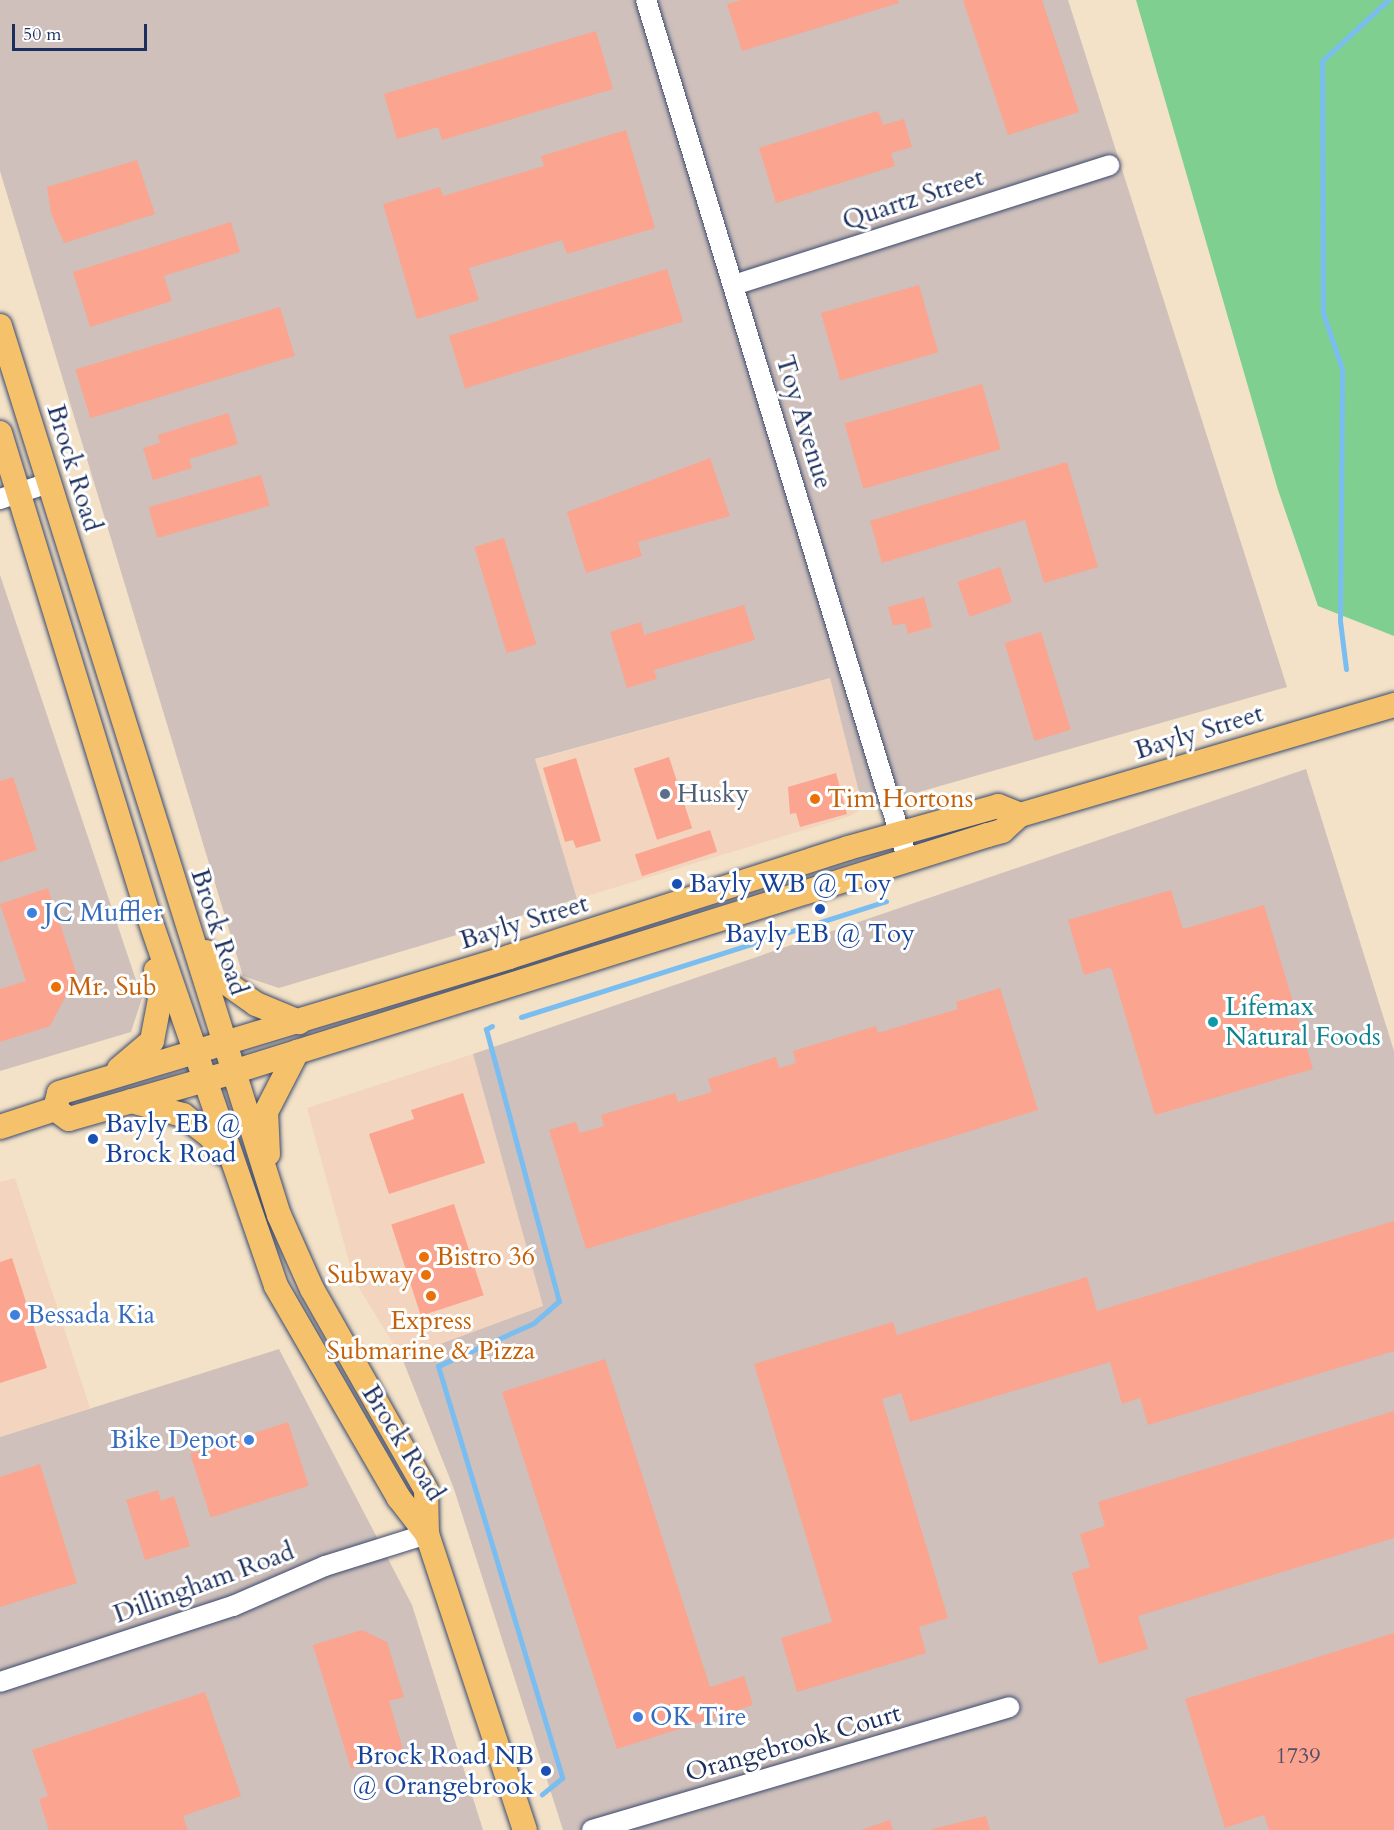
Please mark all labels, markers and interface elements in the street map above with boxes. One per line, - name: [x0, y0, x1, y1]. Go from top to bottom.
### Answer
- scale bar: [15, 12, 150, 50]
- text: 50 m: [23, 22, 62, 47]
- street label: Quartz Street: [838, 161, 988, 237]
- street label: Toy Avenue: [769, 351, 839, 493]
- street label: Brock Road: [40, 401, 108, 535]
- street label: Bayly Street: [1131, 698, 1267, 766]
- place label: Husky: [677, 778, 749, 810]
- place label: Tim Hortons: [827, 783, 973, 815]
- marker: Husky: [658, 787, 672, 801]
- marker: Tim Hortons: [808, 792, 822, 806]
- street label: Brock Road: [184, 865, 254, 999]
- place label: Bayly WB @ Toy: [689, 868, 891, 900]
- marker: Bayly WB @ Toy: [670, 877, 684, 891]
- street label: Bayly Street: [456, 888, 592, 956]
- place label: JC Muffler: [44, 897, 162, 929]
- marker: Bayly EB @ Toy: [813, 902, 827, 916]
- marker: JC Muffler: [25, 906, 39, 920]
- place label: Bayly EB @ Toy: [725, 918, 915, 950]
- place label: Mr. Sub: [68, 971, 157, 1003]
- marker: Mr. Sub: [49, 980, 63, 994]
- place label: Lifemax Natural Foods: [1225, 991, 1381, 1052]
- marker: Lifemax Natural Foods: [1206, 1015, 1220, 1029]
- place label: Bayly EB @ Brock Road: [105, 1108, 241, 1170]
- marker: Bayly EB @ Brock Road: [86, 1132, 100, 1146]
- place label: Bistro 36: [436, 1241, 535, 1273]
- marker: Bistro 36: [417, 1250, 431, 1264]
- place label: Subway: [327, 1259, 414, 1291]
- marker: Subway: [419, 1268, 433, 1282]
- marker: Express Submarine & Pizza: [424, 1289, 438, 1303]
- place label: Bessada Kia: [27, 1299, 155, 1331]
- place label: Express Submarine & Pizza: [327, 1305, 535, 1366]
- marker: Bessada Kia: [8, 1308, 22, 1322]
- street label: Brock Road: [355, 1379, 451, 1507]
- place label: Bike Depot: [110, 1424, 237, 1456]
- marker: Bike Depot: [242, 1433, 256, 1447]
- street label: Dillingham Road: [109, 1536, 299, 1630]
- street label: Orangebrook Court: [682, 1697, 904, 1789]
- place label: OK Tire: [650, 1701, 746, 1733]
- marker: OK Tire: [631, 1710, 645, 1724]
- place label: Brock Road NB @ Orangebrook: [352, 1740, 534, 1802]
- house number: 1739: [1275, 1744, 1321, 1770]
- marker: Brock Road NB @ Orangebrook: [539, 1764, 553, 1778]

